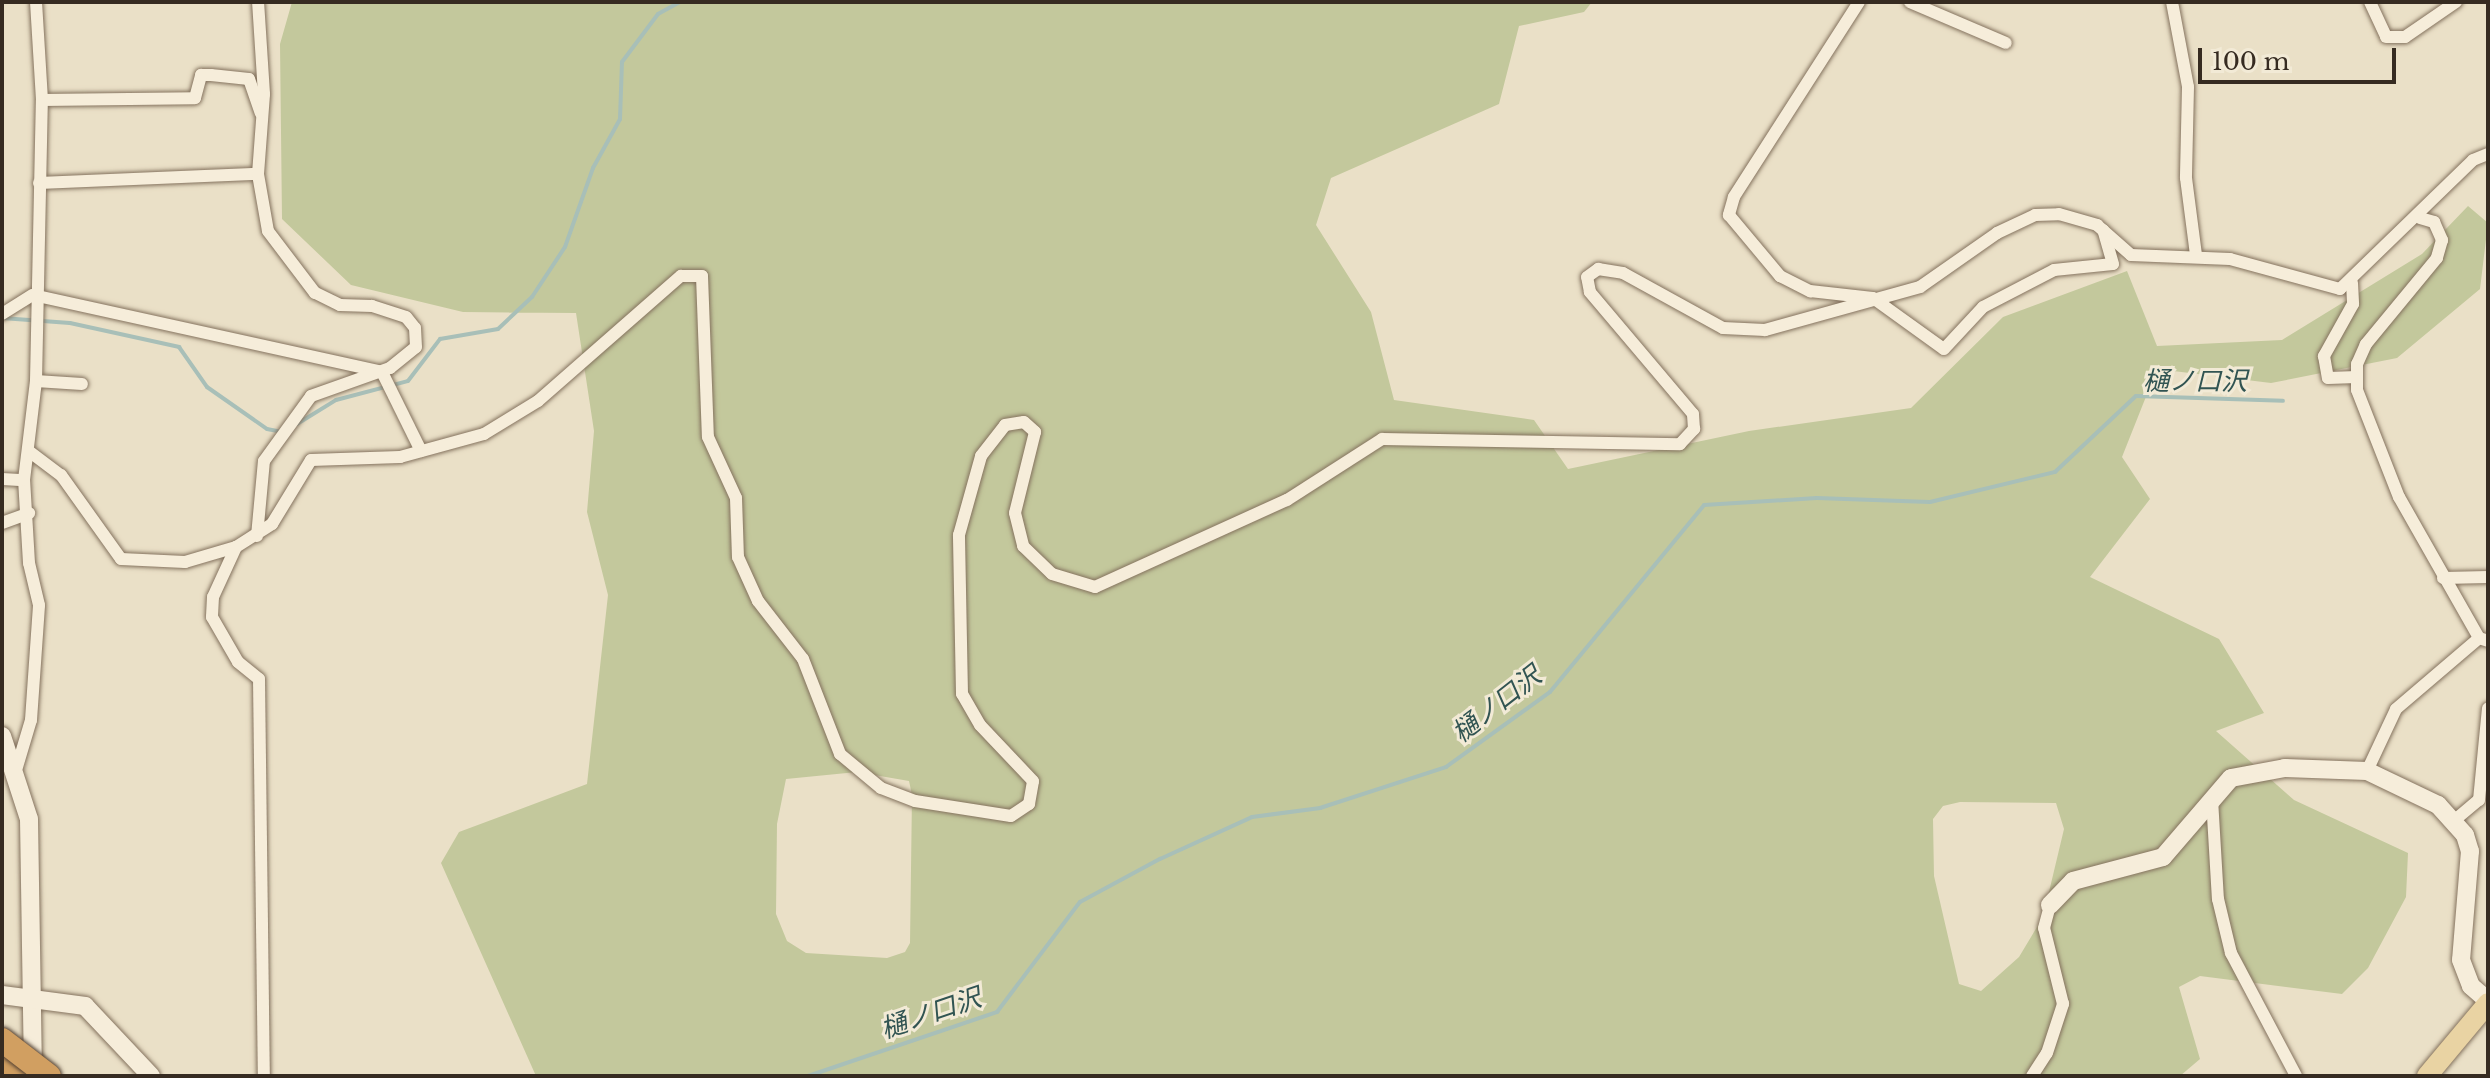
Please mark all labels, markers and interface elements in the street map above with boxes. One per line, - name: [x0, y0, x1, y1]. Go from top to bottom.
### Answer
- scale bar: [2202, 32, 2400, 82]
- text: 100 m: [2212, 47, 2290, 76]
- water label: 樋ノ口沢: [2143, 366, 2247, 398]
- water label: 樋ノ口沢: [1446, 661, 1548, 749]
- water label: 樋ノ口沢: [877, 982, 985, 1046]

